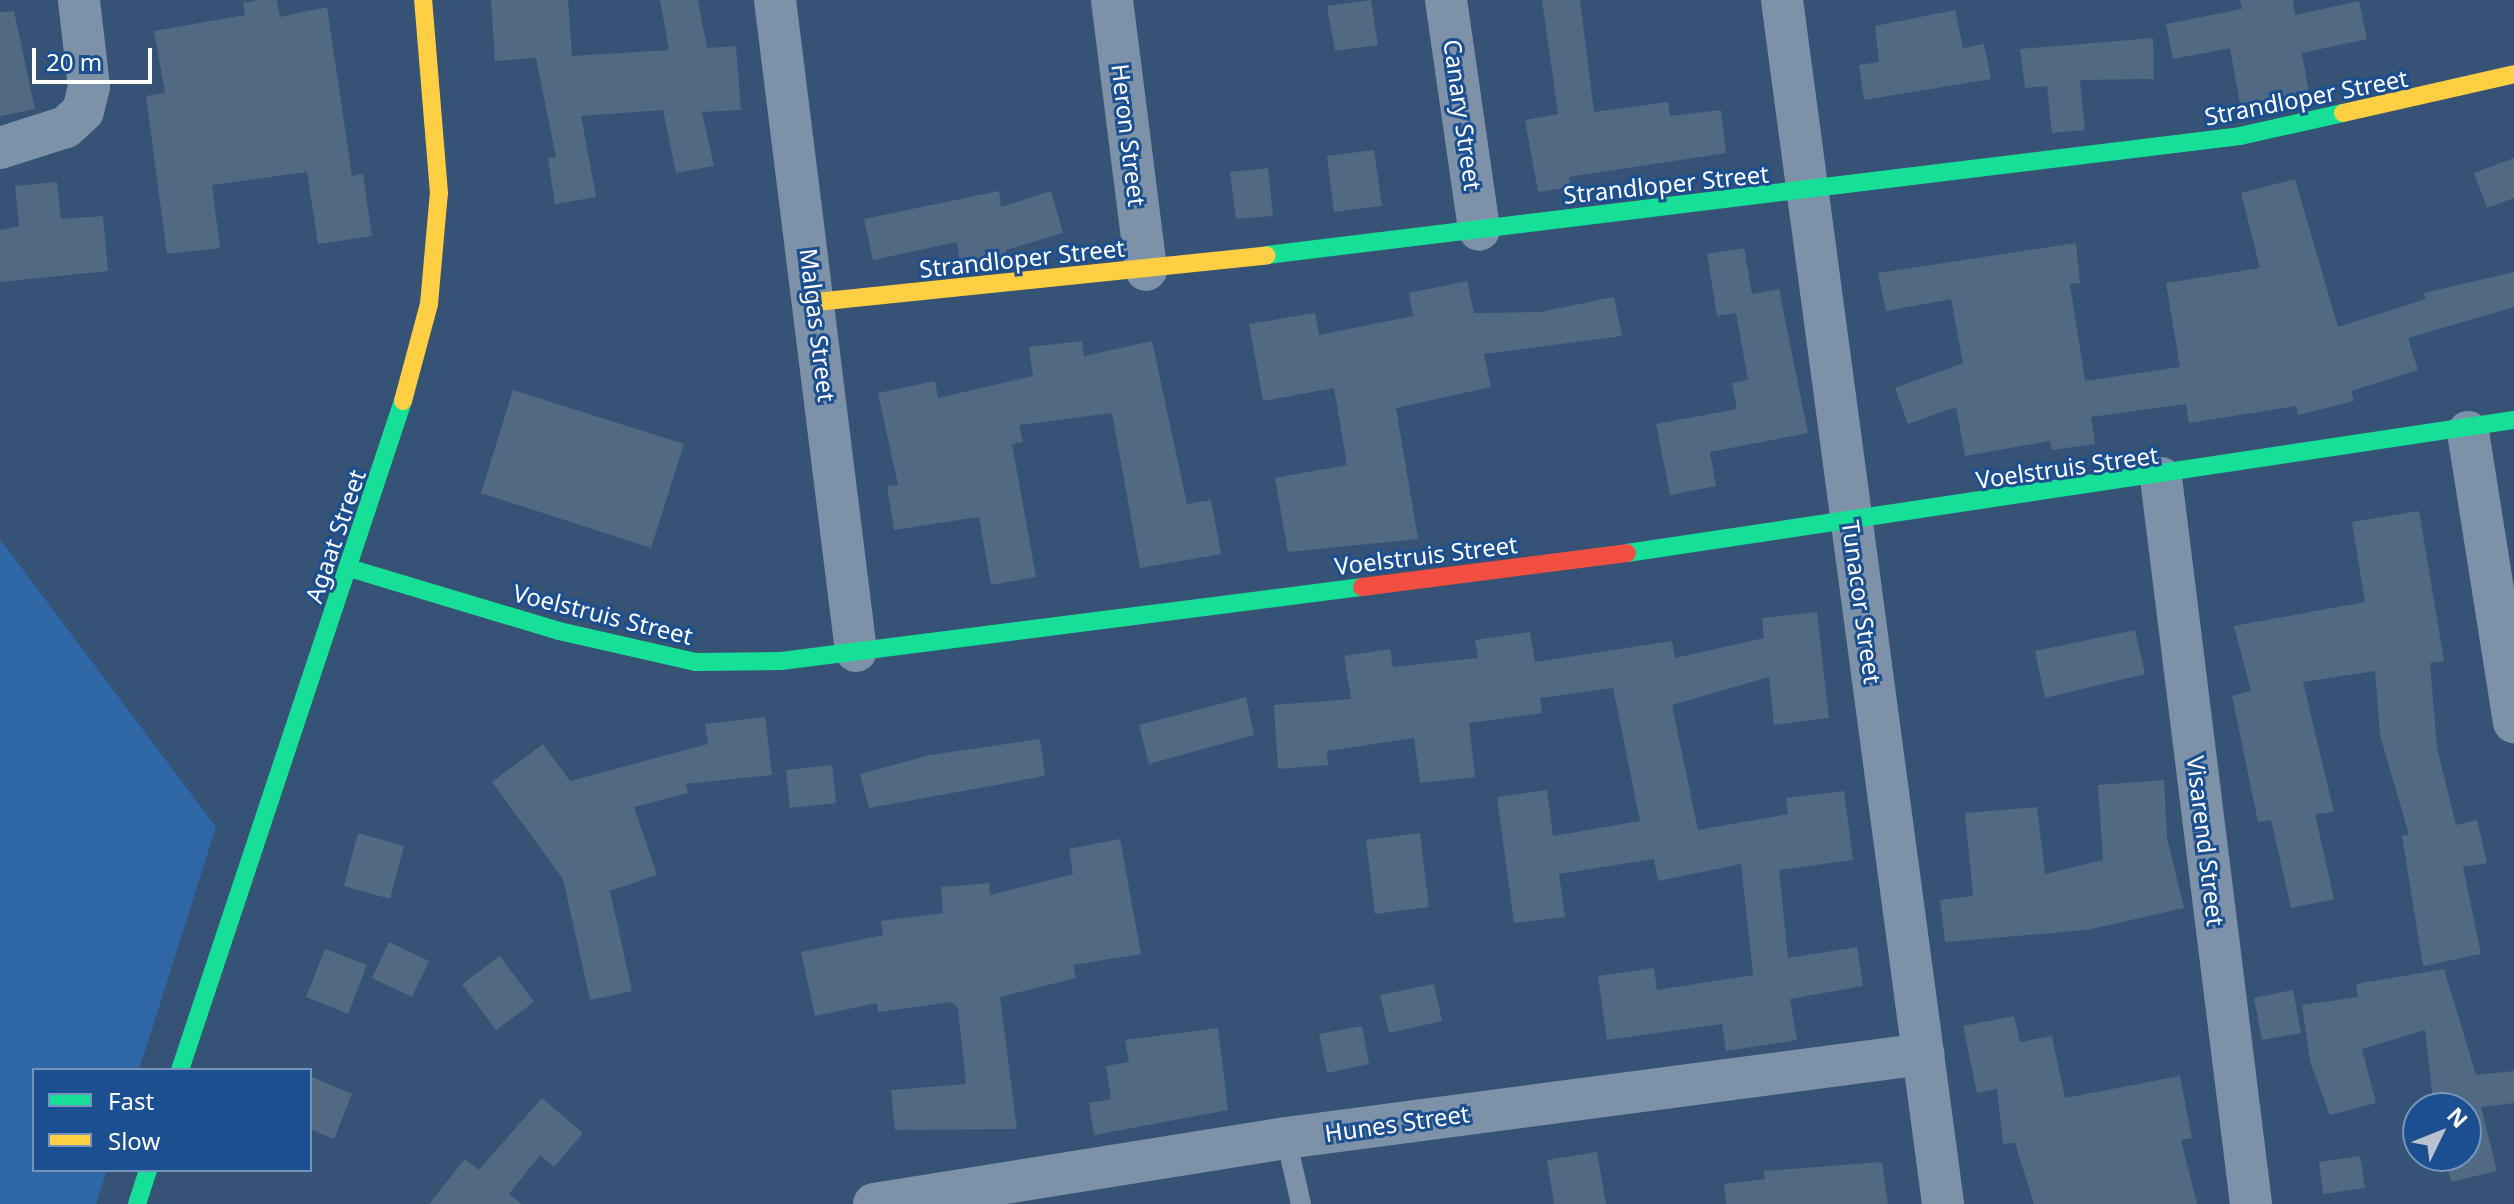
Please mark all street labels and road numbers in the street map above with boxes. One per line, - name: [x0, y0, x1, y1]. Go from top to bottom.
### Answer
- street label: Canary Street: [1438, 38, 1488, 192]
- street label: Heron Street: [1106, 62, 1152, 208]
- street label: Strandloper Street: [2202, 63, 2410, 131]
- street label: Strandloper Street: [1562, 159, 1770, 209]
- street label: Strandloper Street: [918, 233, 1126, 283]
- street label: Malgas Street: [794, 247, 842, 403]
- street label: Voelstruis Street: [1974, 440, 2160, 494]
- street label: Agaat Street: [299, 466, 371, 606]
- street label: Tunacor Street: [1836, 519, 1888, 685]
- street label: Voelstruis Street: [1333, 529, 1519, 581]
- street label: Voelstruis Street: [510, 578, 696, 650]
- street label: Visarend Street: [2181, 754, 2231, 928]
- street label: Hunes Street: [1323, 1099, 1471, 1147]

